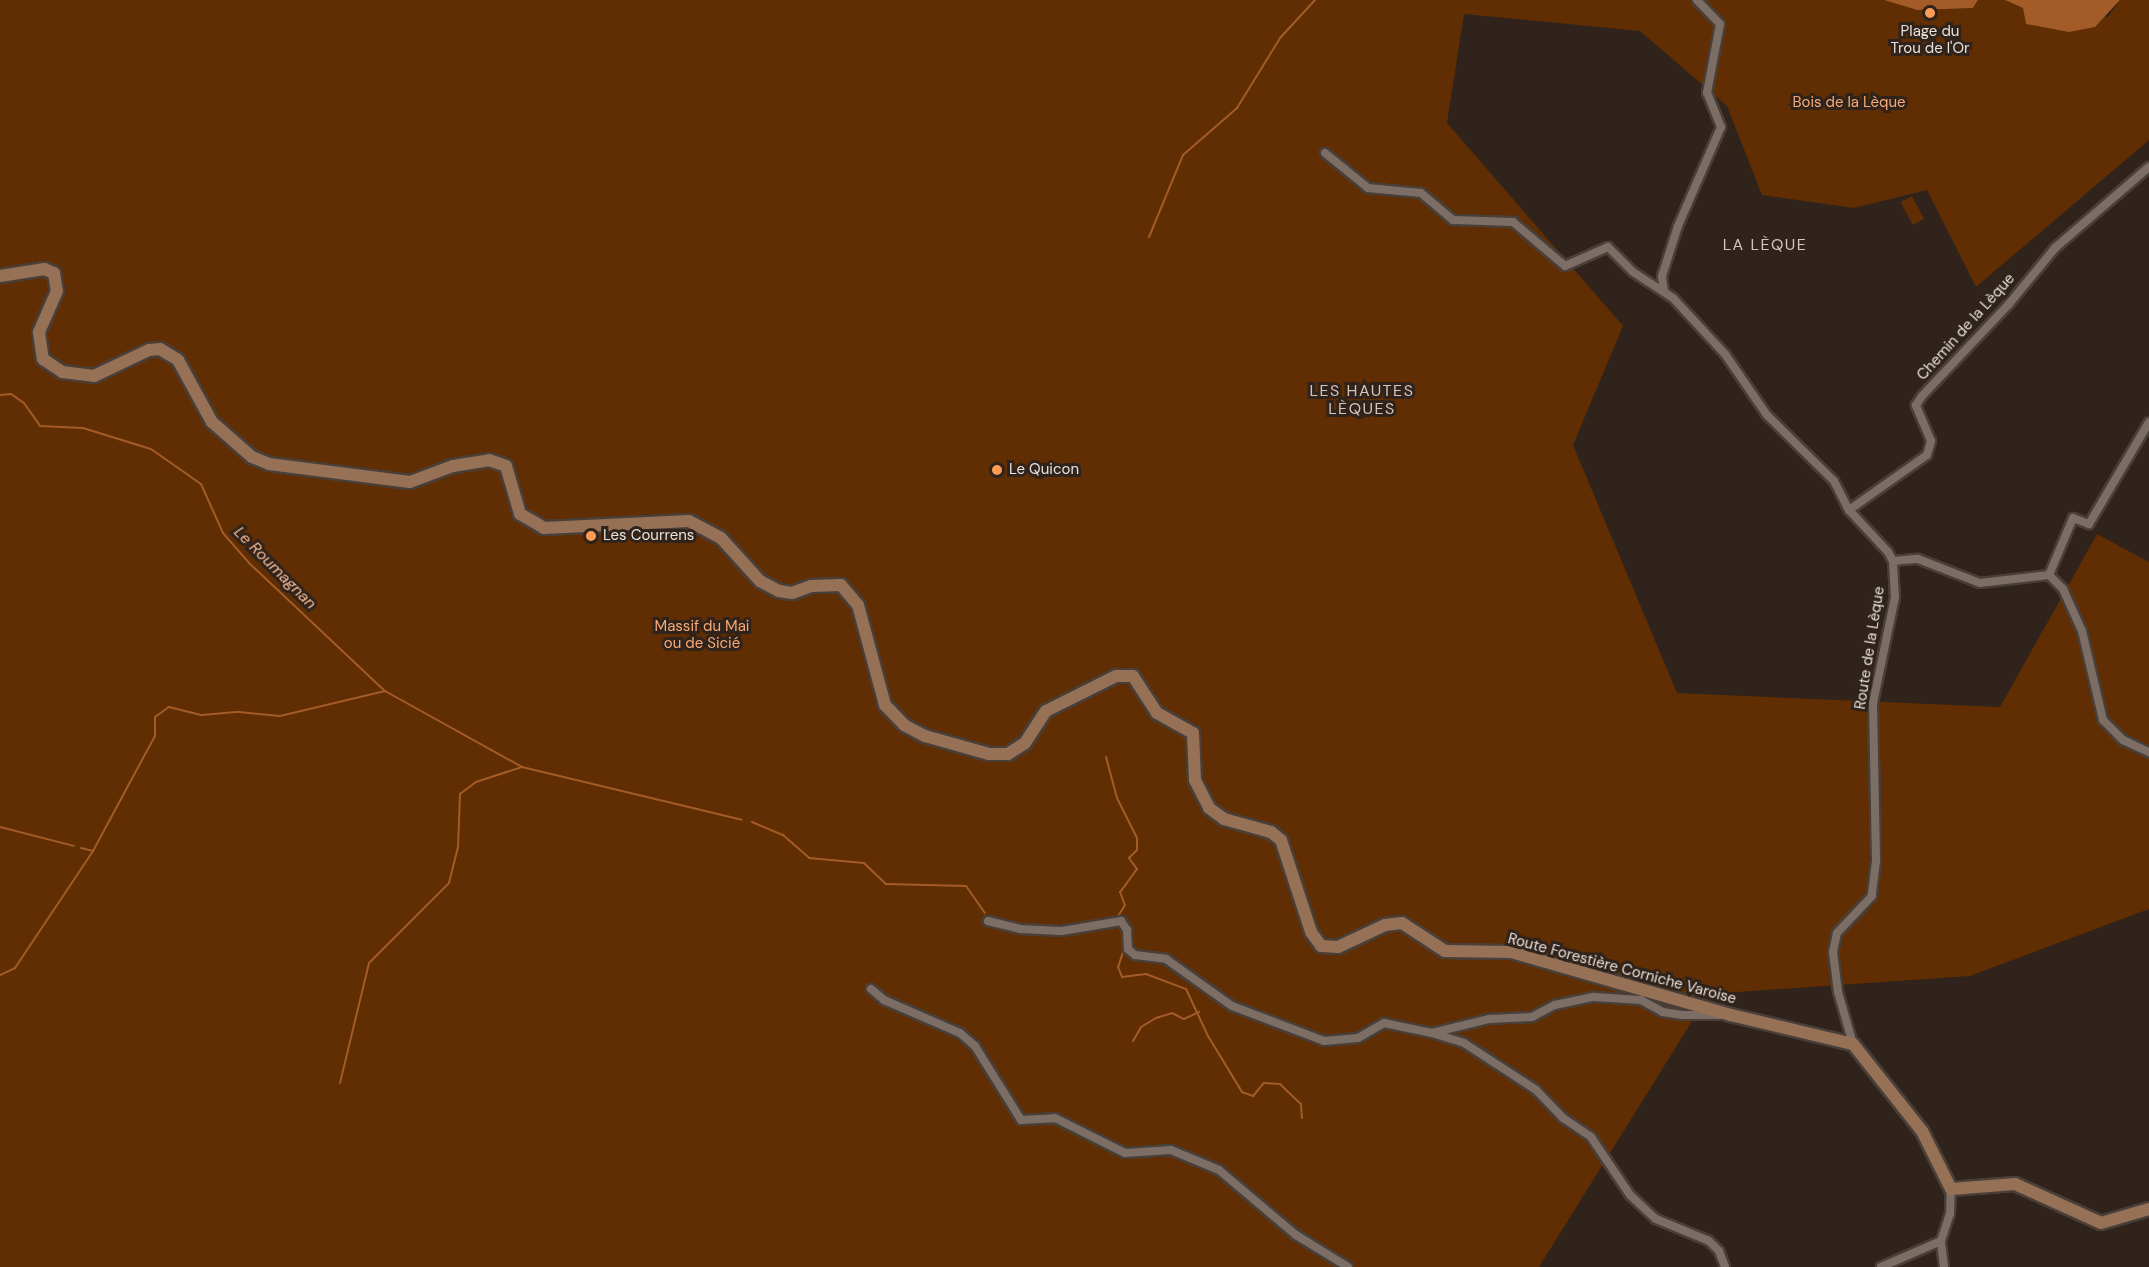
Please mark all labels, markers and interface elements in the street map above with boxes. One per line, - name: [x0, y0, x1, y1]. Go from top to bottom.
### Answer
- marker: Plage du Trou de l'Or: [1923, 6, 1937, 20]
- place label: Plage du Trou de l'Or: [1890, 22, 1970, 57]
- park label: Bois de la Lèque: [1792, 94, 1906, 112]
- district label: LA LÈQUE: [1723, 235, 1807, 255]
- street label: Chemin de la Lèque: [1913, 270, 2019, 384]
- district label: LES HAUTES LÈQUES: [1310, 381, 1414, 419]
- place label: Le Quicon: [1009, 461, 1079, 479]
- marker: Le Quicon: [990, 463, 1004, 477]
- water label: Le Roumagnan: [230, 523, 320, 613]
- place label: Les Courrens: [603, 527, 694, 545]
- marker: Les Courrens: [584, 529, 598, 543]
- street label: Route de la Lèque: [1851, 585, 1889, 711]
- park label: Massif du Mai ou de Sicié: [655, 617, 749, 652]
- street label: Route Forestière Corniche Varoise: [1506, 930, 1738, 1008]

